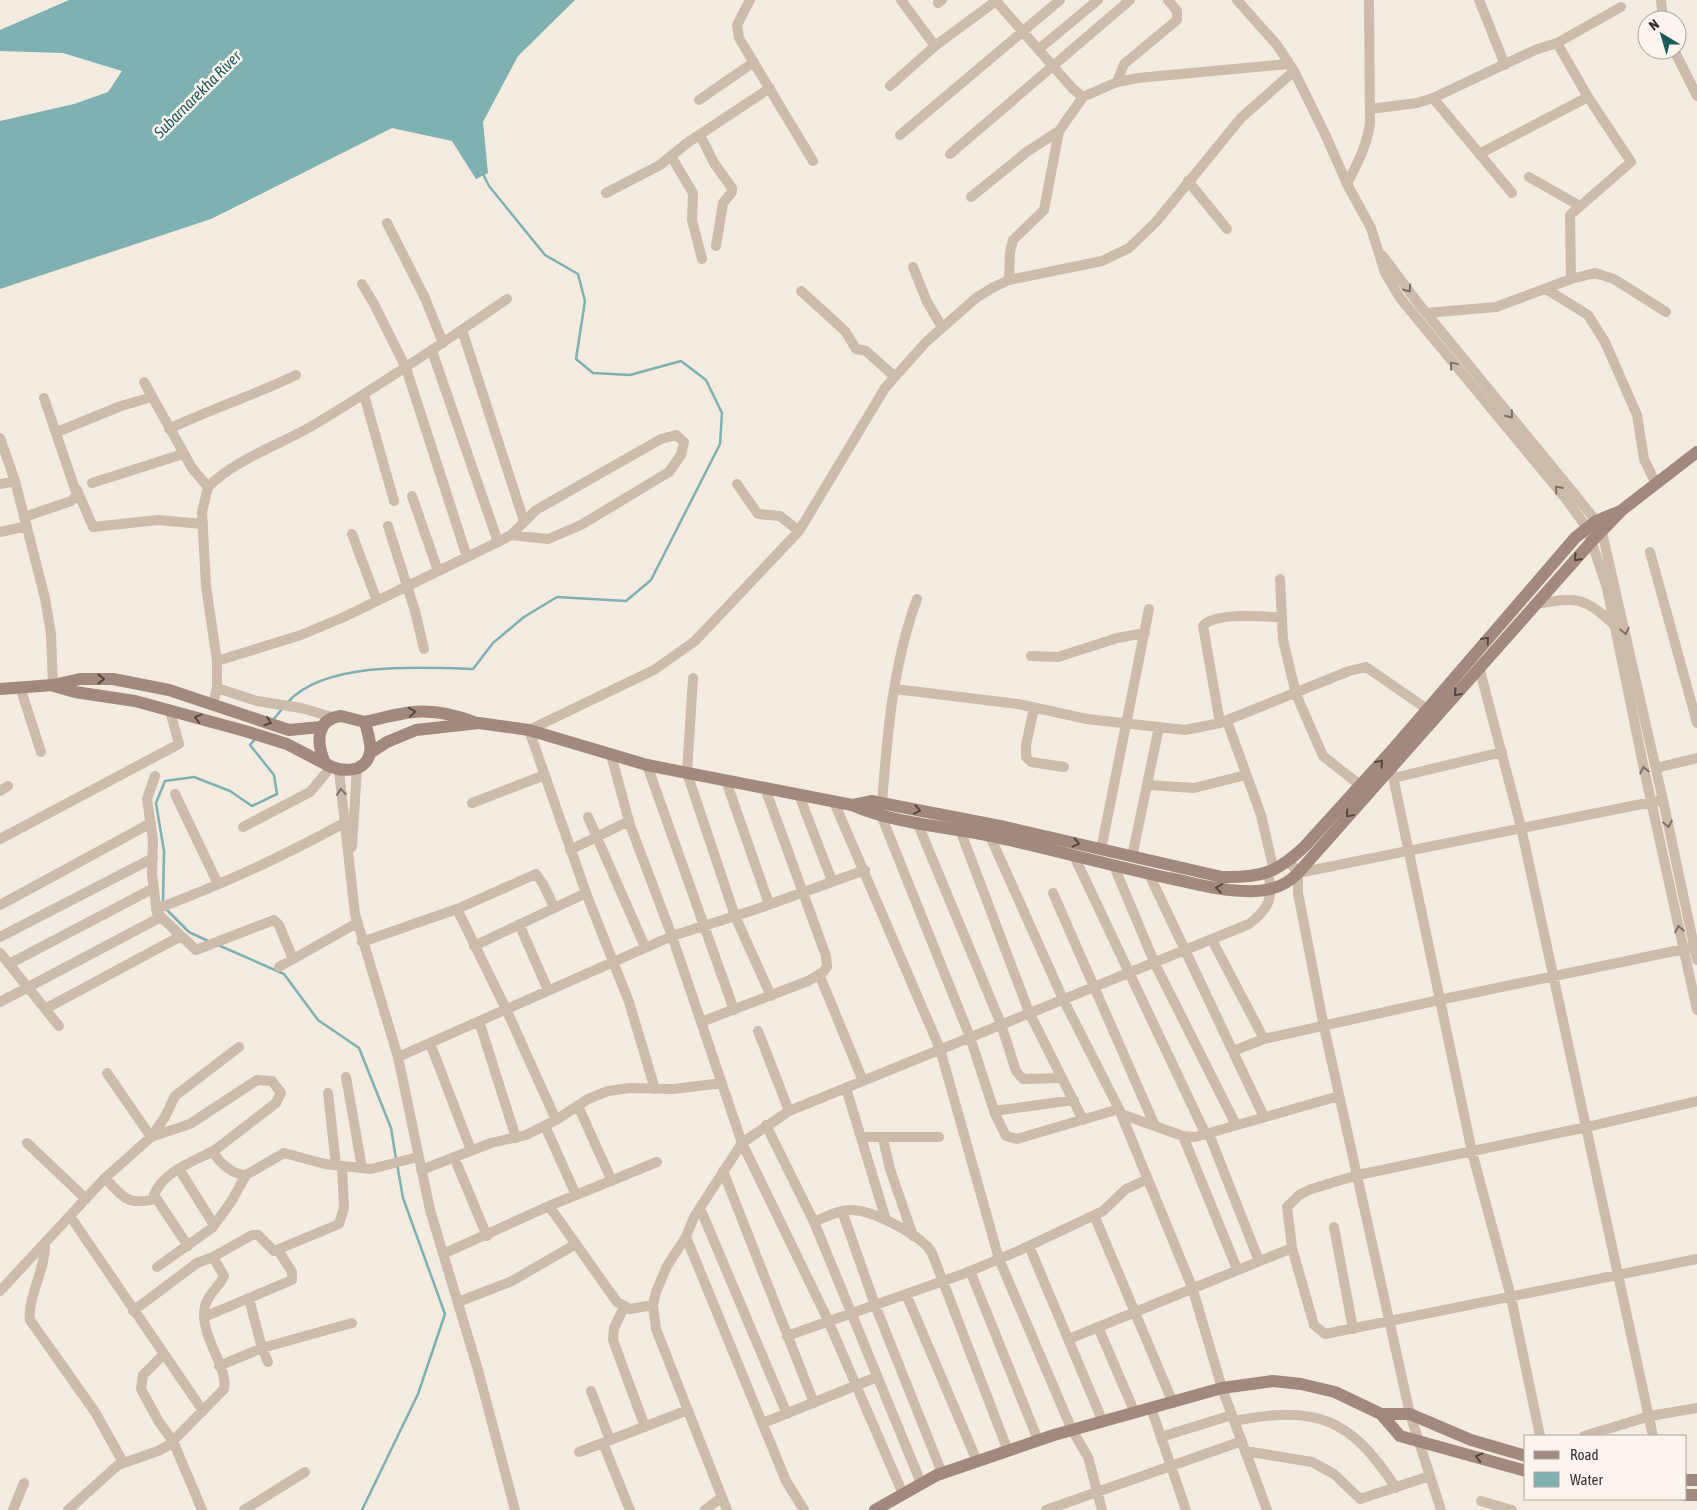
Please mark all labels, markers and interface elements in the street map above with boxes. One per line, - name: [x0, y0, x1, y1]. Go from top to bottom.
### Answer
- north arrow: [1637, 10, 1687, 60]
- text: N: [1646, 16, 1662, 34]
- water label: Subarnarekha River: [149, 46, 245, 142]
- one-way arrow: [1402, 283, 1411, 293]
- one-way arrow: [1451, 362, 1459, 371]
- one-way arrow: [1505, 409, 1513, 418]
- one-way arrow: [1555, 486, 1564, 495]
- one-way arrow: [1573, 553, 1582, 562]
- one-way arrow: [1619, 626, 1630, 635]
- one-way arrow: [1481, 636, 1490, 645]
- one-way arrow: [97, 674, 105, 684]
- one-way arrow: [1454, 687, 1463, 696]
- one-way arrow: [408, 707, 416, 718]
- one-way arrow: [194, 714, 203, 724]
- one-way arrow: [263, 717, 272, 727]
- one-way arrow: [1374, 759, 1383, 768]
- one-way arrow: [1639, 765, 1650, 774]
- one-way arrow: [336, 788, 347, 796]
- one-way arrow: [912, 805, 921, 815]
- one-way arrow: [1346, 809, 1355, 818]
- one-way arrow: [1663, 819, 1673, 828]
- one-way arrow: [1071, 837, 1080, 848]
- one-way arrow: [1215, 883, 1223, 894]
- one-way arrow: [1674, 924, 1684, 933]
- legend: [1524, 1435, 1687, 1500]
- text: Road: [1570, 1446, 1599, 1463]
- one-way arrow: [1474, 1452, 1483, 1463]
- text: Water: [1570, 1471, 1603, 1488]

